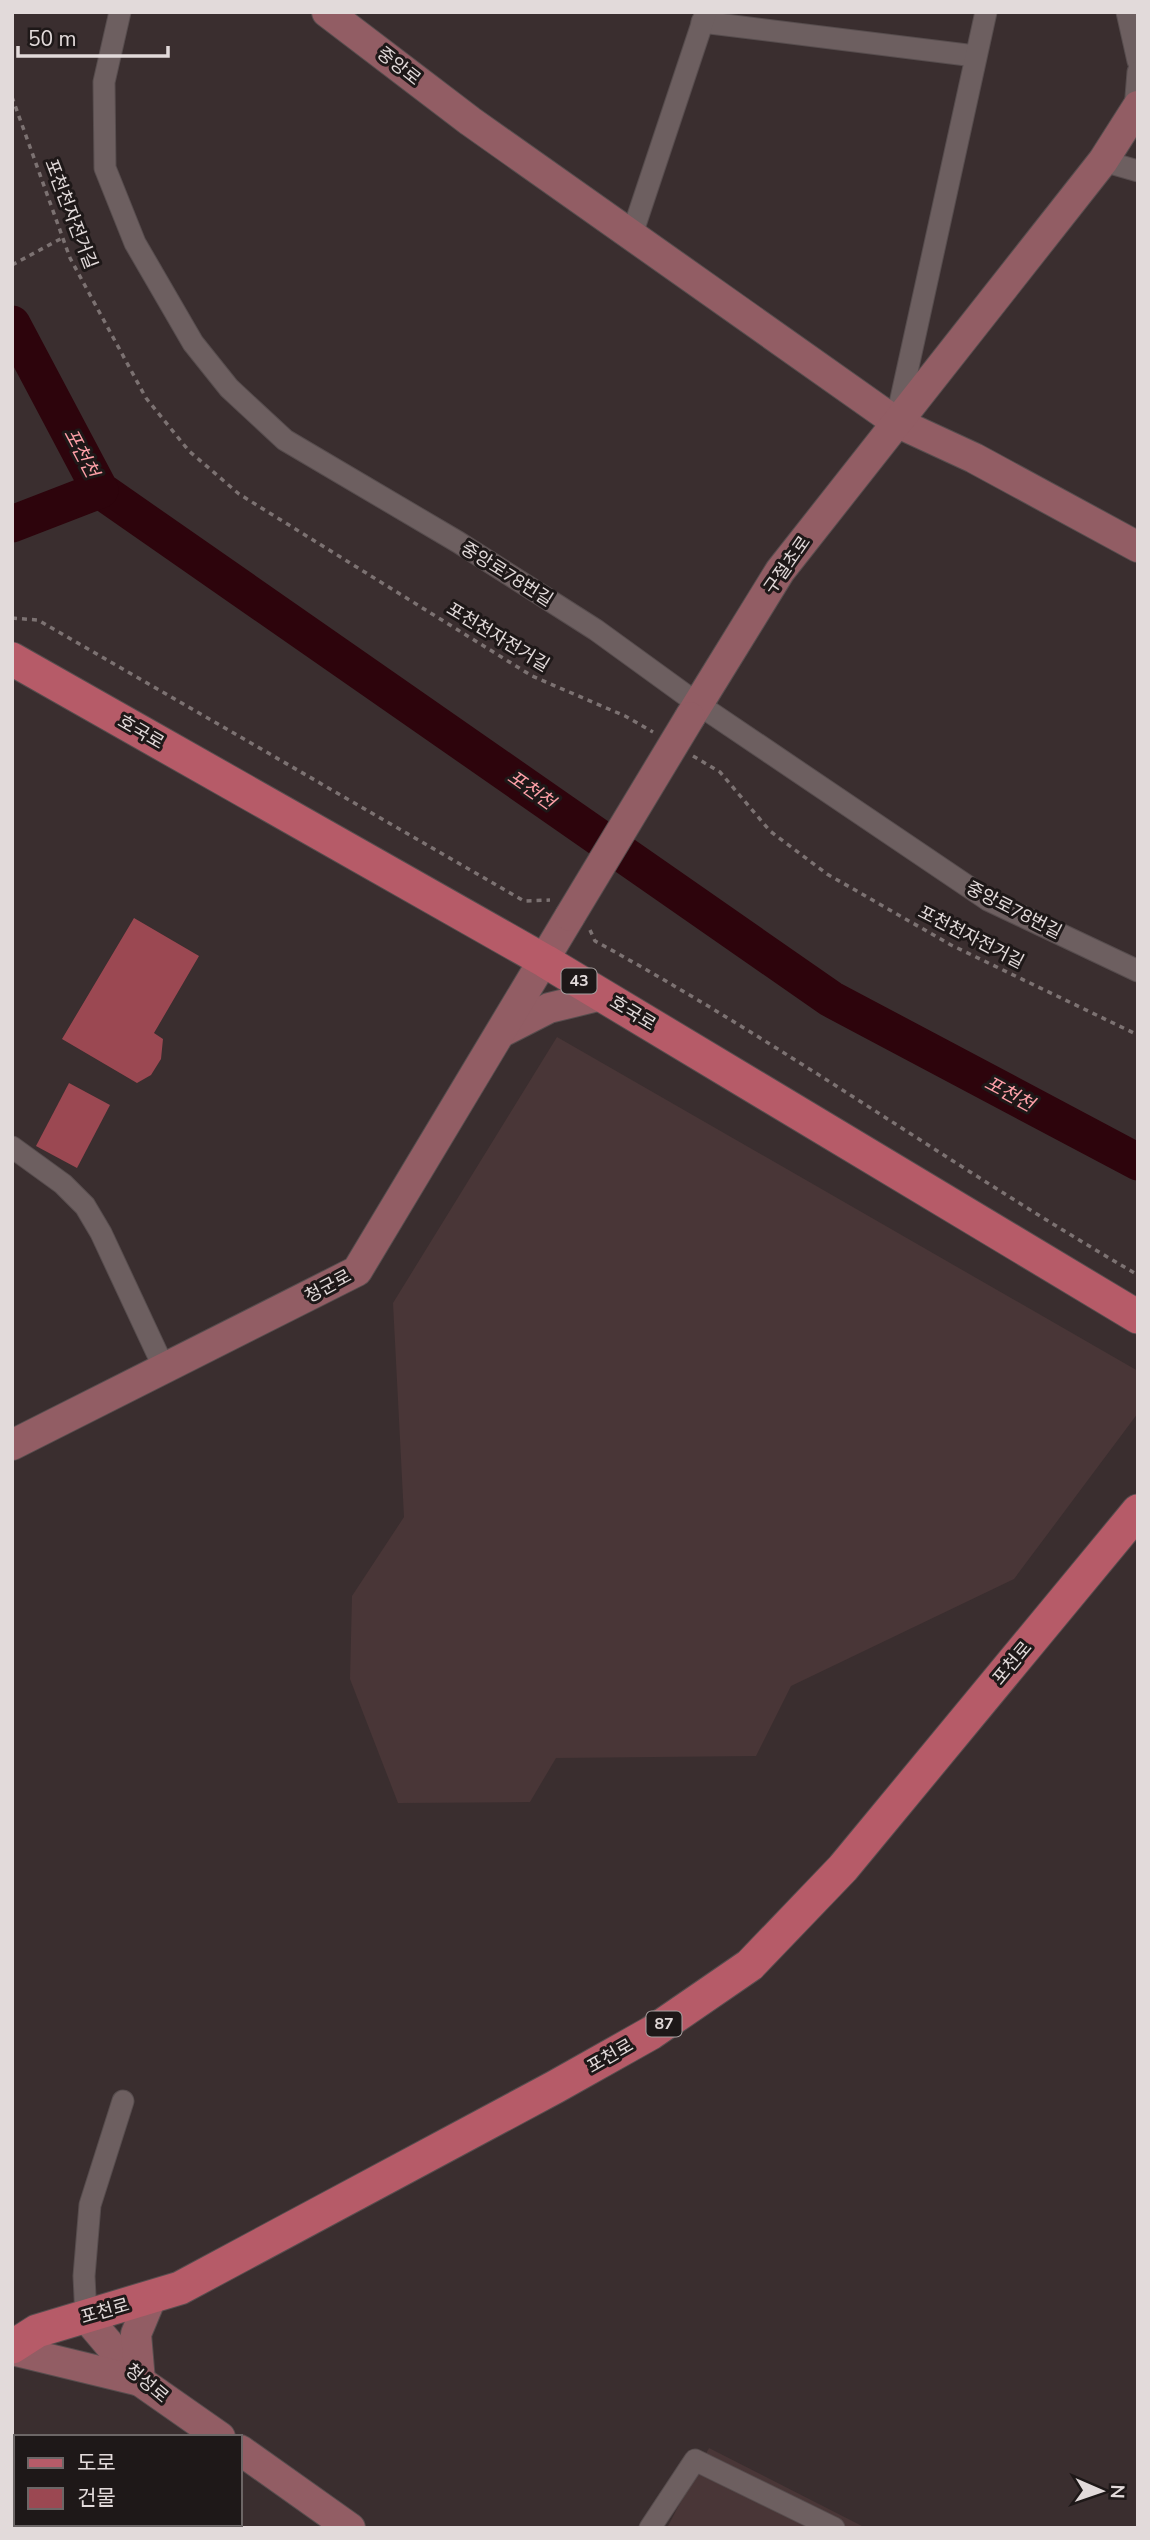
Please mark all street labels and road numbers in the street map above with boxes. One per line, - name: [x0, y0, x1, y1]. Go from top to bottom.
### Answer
- street label: 중앙로: [372, 41, 426, 91]
- street label: 포천천자전거길: [39, 156, 103, 272]
- street label: 구절초로: [758, 531, 816, 599]
- street label: 중앙로78번길: [456, 536, 558, 612]
- street label: 포천천자전거길: [442, 597, 554, 677]
- street label: 호국로: [113, 709, 169, 755]
- street label: 중앙로78번길: [962, 876, 1066, 944]
- street label: 포천천자전거길: [914, 900, 1028, 974]
- road number: 43: [562, 968, 596, 993]
- street label: 호국로: [606, 990, 660, 1036]
- street label: 청군로: [300, 1264, 356, 1308]
- street label: 포천로: [987, 1636, 1037, 1690]
- road number: 87: [646, 2012, 682, 2036]
- street label: 포천로: [582, 2033, 638, 2079]
- street label: 포천로: [78, 2293, 132, 2329]
- street label: 청성로: [120, 2358, 174, 2408]

